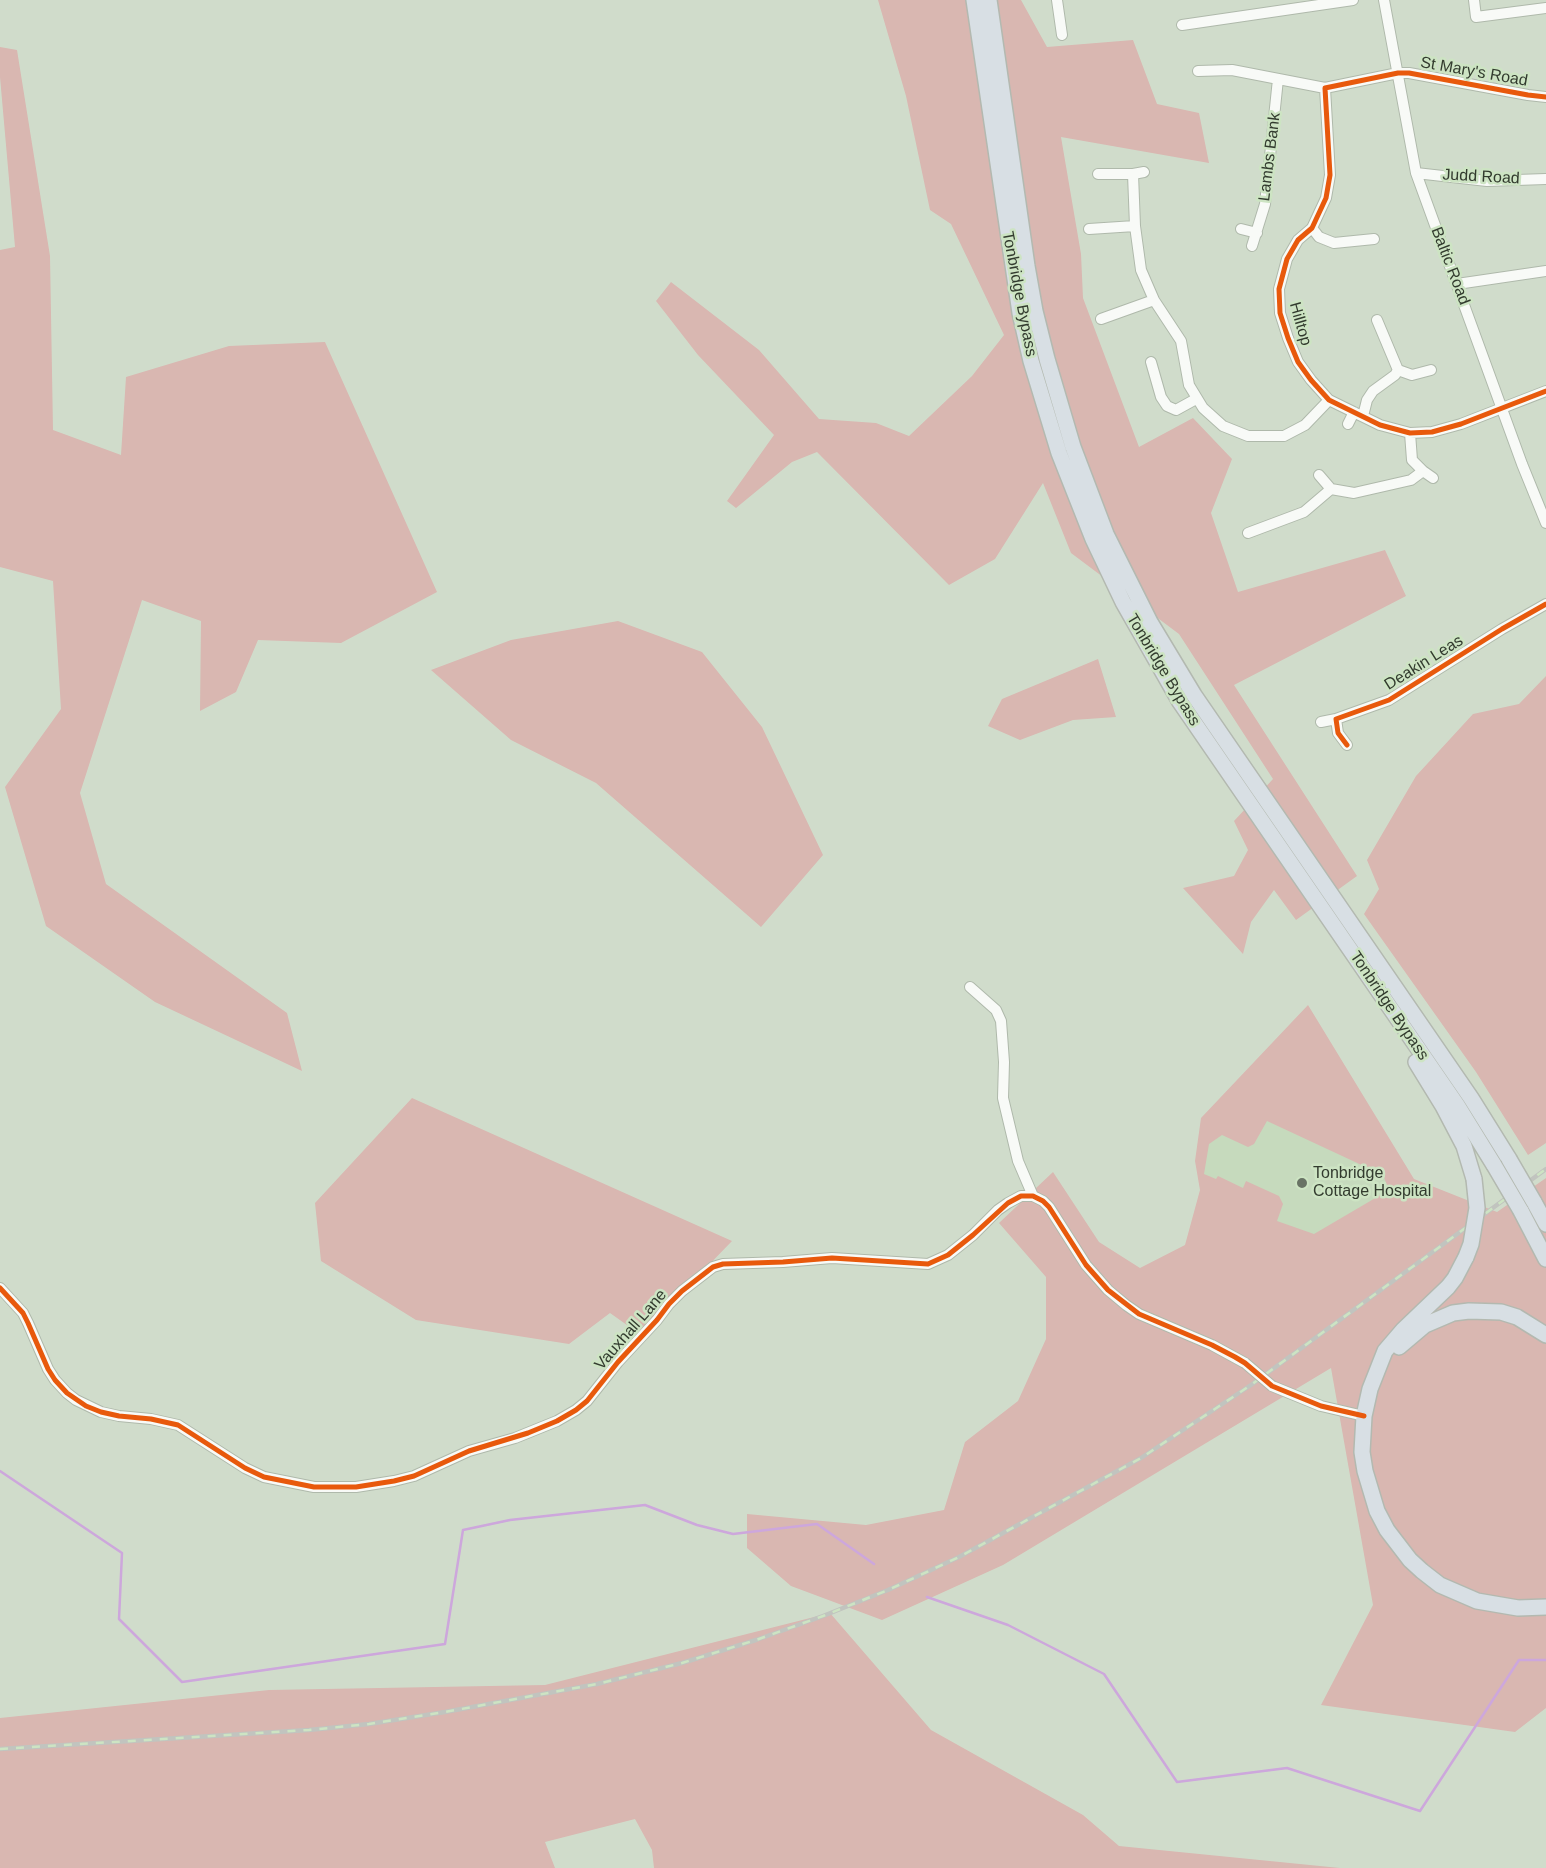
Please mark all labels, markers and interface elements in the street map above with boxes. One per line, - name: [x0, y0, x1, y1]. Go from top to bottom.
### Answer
- street label: St Mary's Road: [1419, 53, 1529, 91]
- street label: Lambs Bank: [1255, 112, 1285, 202]
- street label: Judd Road: [1442, 165, 1520, 189]
- street label: Baltic Road: [1426, 224, 1474, 308]
- street label: Tonbridge Bypass: [997, 230, 1041, 358]
- street label: Hilltop: [1285, 300, 1315, 348]
- street label: Tonbridge Bypass: [1122, 611, 1204, 729]
- street label: Deakin Leas: [1381, 631, 1467, 695]
- street label: Tonbridge Bypass: [1345, 948, 1433, 1064]
- place label: Tonbridge Cottage Hospital: [1313, 1164, 1431, 1202]
- marker: Tonbridge Cottage Hospital: [1295, 1176, 1309, 1190]
- street label: Vauxhall Lane: [591, 1286, 671, 1374]

